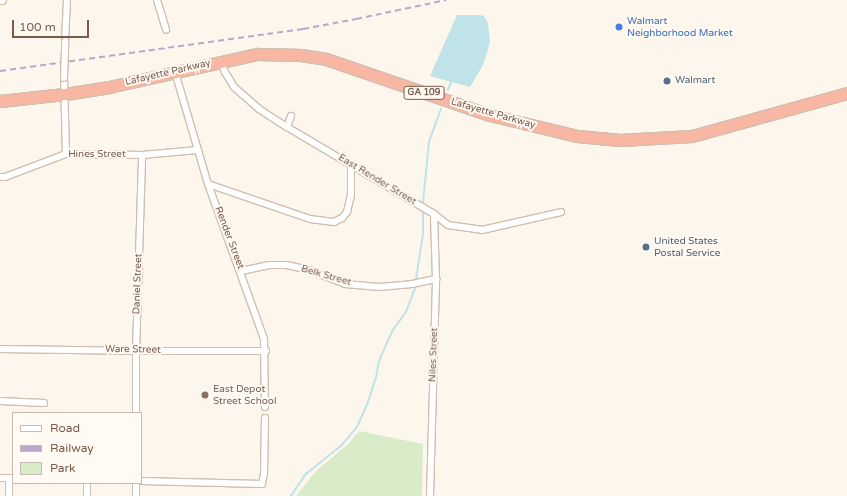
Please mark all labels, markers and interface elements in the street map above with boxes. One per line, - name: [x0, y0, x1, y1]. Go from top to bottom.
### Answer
- scale bar: [14, 12, 91, 38]
- place label: Walmart Neighborhood Market: [627, 15, 733, 38]
- text: 100 m: [19, 20, 56, 34]
- marker: Walmart Neighborhood Market: [614, 22, 624, 32]
- street label: Lafayette Parkway: [124, 57, 212, 89]
- place label: Walmart: [675, 75, 715, 87]
- marker: Walmart: [662, 76, 672, 86]
- road number: GA 109: [403, 86, 445, 100]
- street label: Lafayette Parkway: [449, 96, 537, 132]
- street label: Hines Street: [68, 149, 126, 161]
- street label: East Render Street: [336, 152, 418, 208]
- street label: Render Street: [212, 205, 246, 271]
- place label: United States Postal Service: [654, 235, 720, 258]
- marker: United States Postal Service: [641, 242, 651, 252]
- street label: Daniel Street: [131, 253, 145, 315]
- street label: Belk Street: [300, 263, 352, 289]
- street label: Niles Street: [427, 328, 441, 382]
- street label: Ware Street: [105, 344, 161, 356]
- place label: East Depot Street School: [213, 383, 276, 406]
- marker: East Depot Street School: [200, 390, 210, 400]
- legend: [12, 412, 142, 484]
- text: Road: [50, 421, 80, 435]
- text: Railway: [50, 441, 94, 455]
- text: Park: [50, 461, 76, 475]

